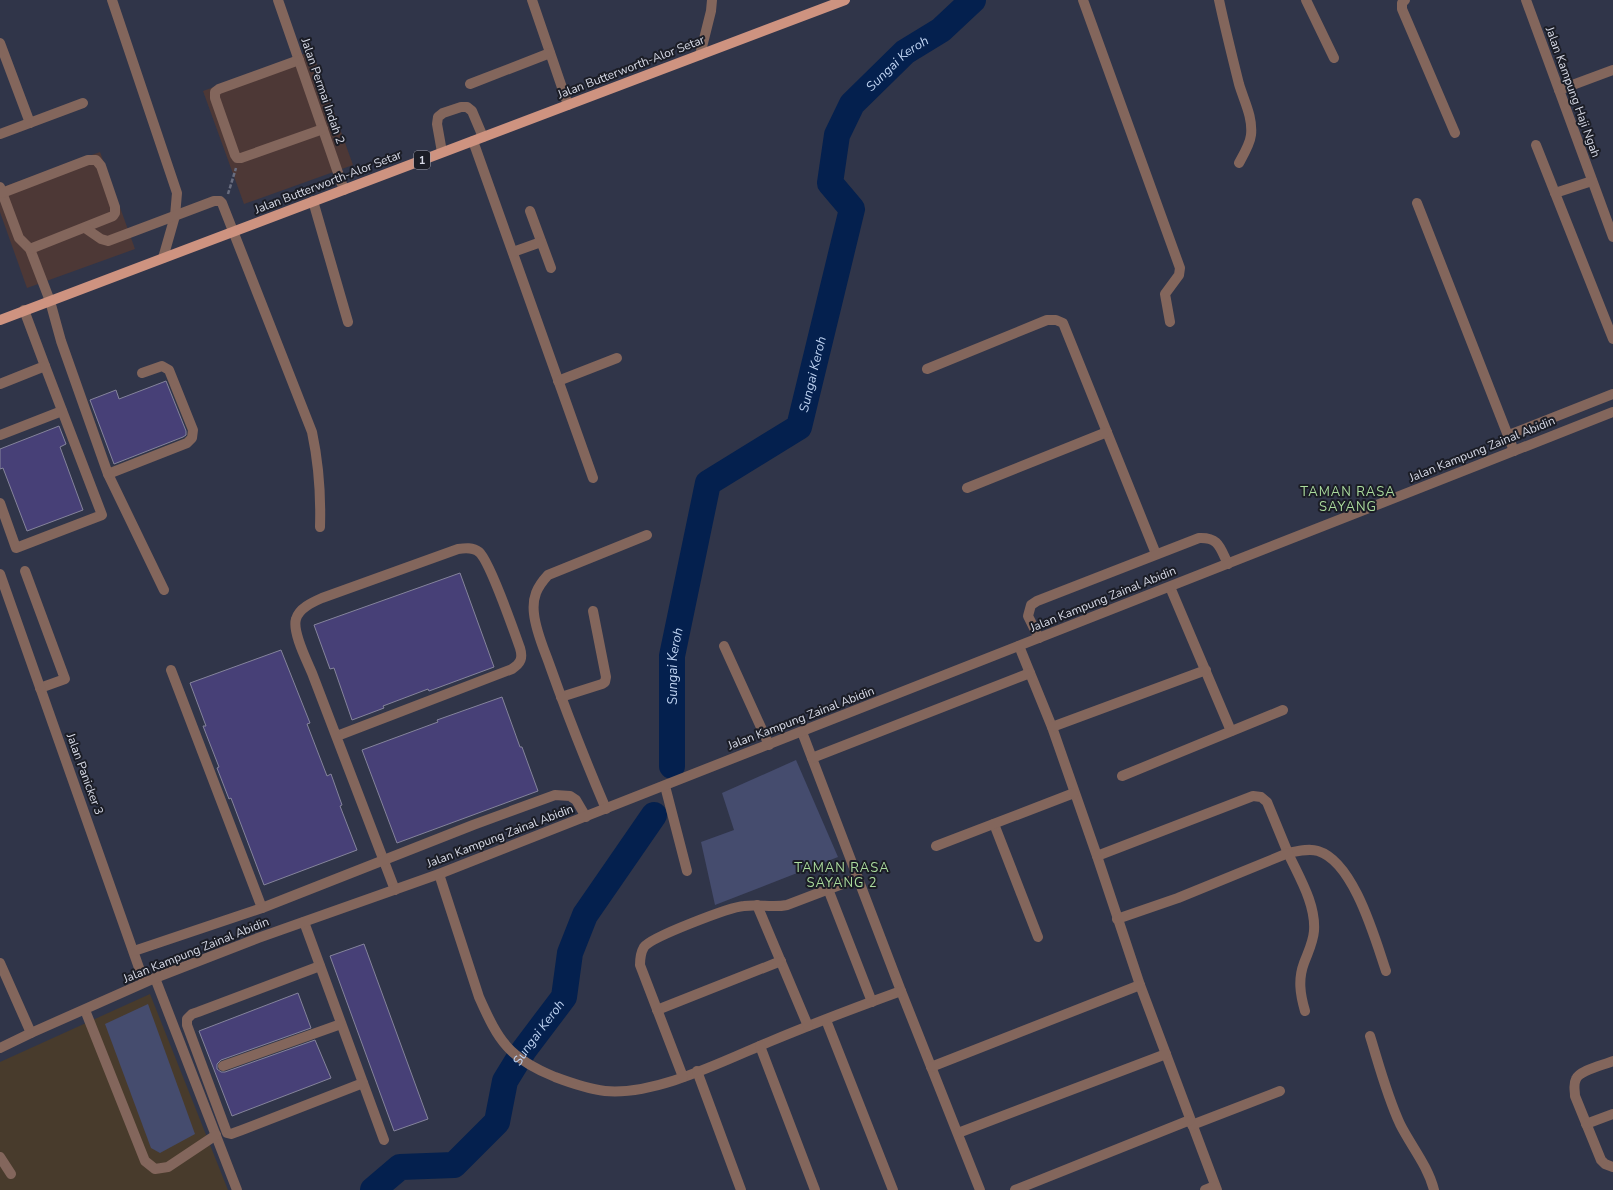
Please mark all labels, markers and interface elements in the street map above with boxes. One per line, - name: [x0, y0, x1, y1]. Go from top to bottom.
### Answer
- street label: Jalan Kampung Haji Ngah: [1542, 23, 1604, 160]
- street label: Jalan Butterworth-Alor Setar: [554, 31, 707, 103]
- water label: Sungai Keroh: [862, 32, 932, 96]
- street label: Jalan Permai Indah 2: [297, 35, 349, 146]
- street label: Jalan Butterworth-Alor Setar: [251, 146, 404, 218]
- road number: 1: [414, 151, 430, 169]
- water label: Sungai Keroh: [795, 334, 831, 414]
- street label: Jalan Kampung Zainal Abidin: [1406, 412, 1557, 486]
- district label: TAMAN RASA SAYANG: [1300, 483, 1396, 516]
- street label: Jalan Kampung Zainal Abidin: [1027, 562, 1178, 636]
- water label: Sungai Keroh: [664, 626, 688, 705]
- street label: Jalan Kampung Zainal Abidin: [724, 683, 877, 754]
- street label: Jalan Panicker 3: [62, 730, 107, 817]
- street label: Jalan Kampung Zainal Abidin: [423, 801, 576, 872]
- district label: TAMAN RASA SAYANG 2: [794, 859, 890, 892]
- street label: Jalan Kampung Zainal Abidin: [120, 913, 271, 987]
- water label: Sungai Keroh: [509, 996, 569, 1069]

